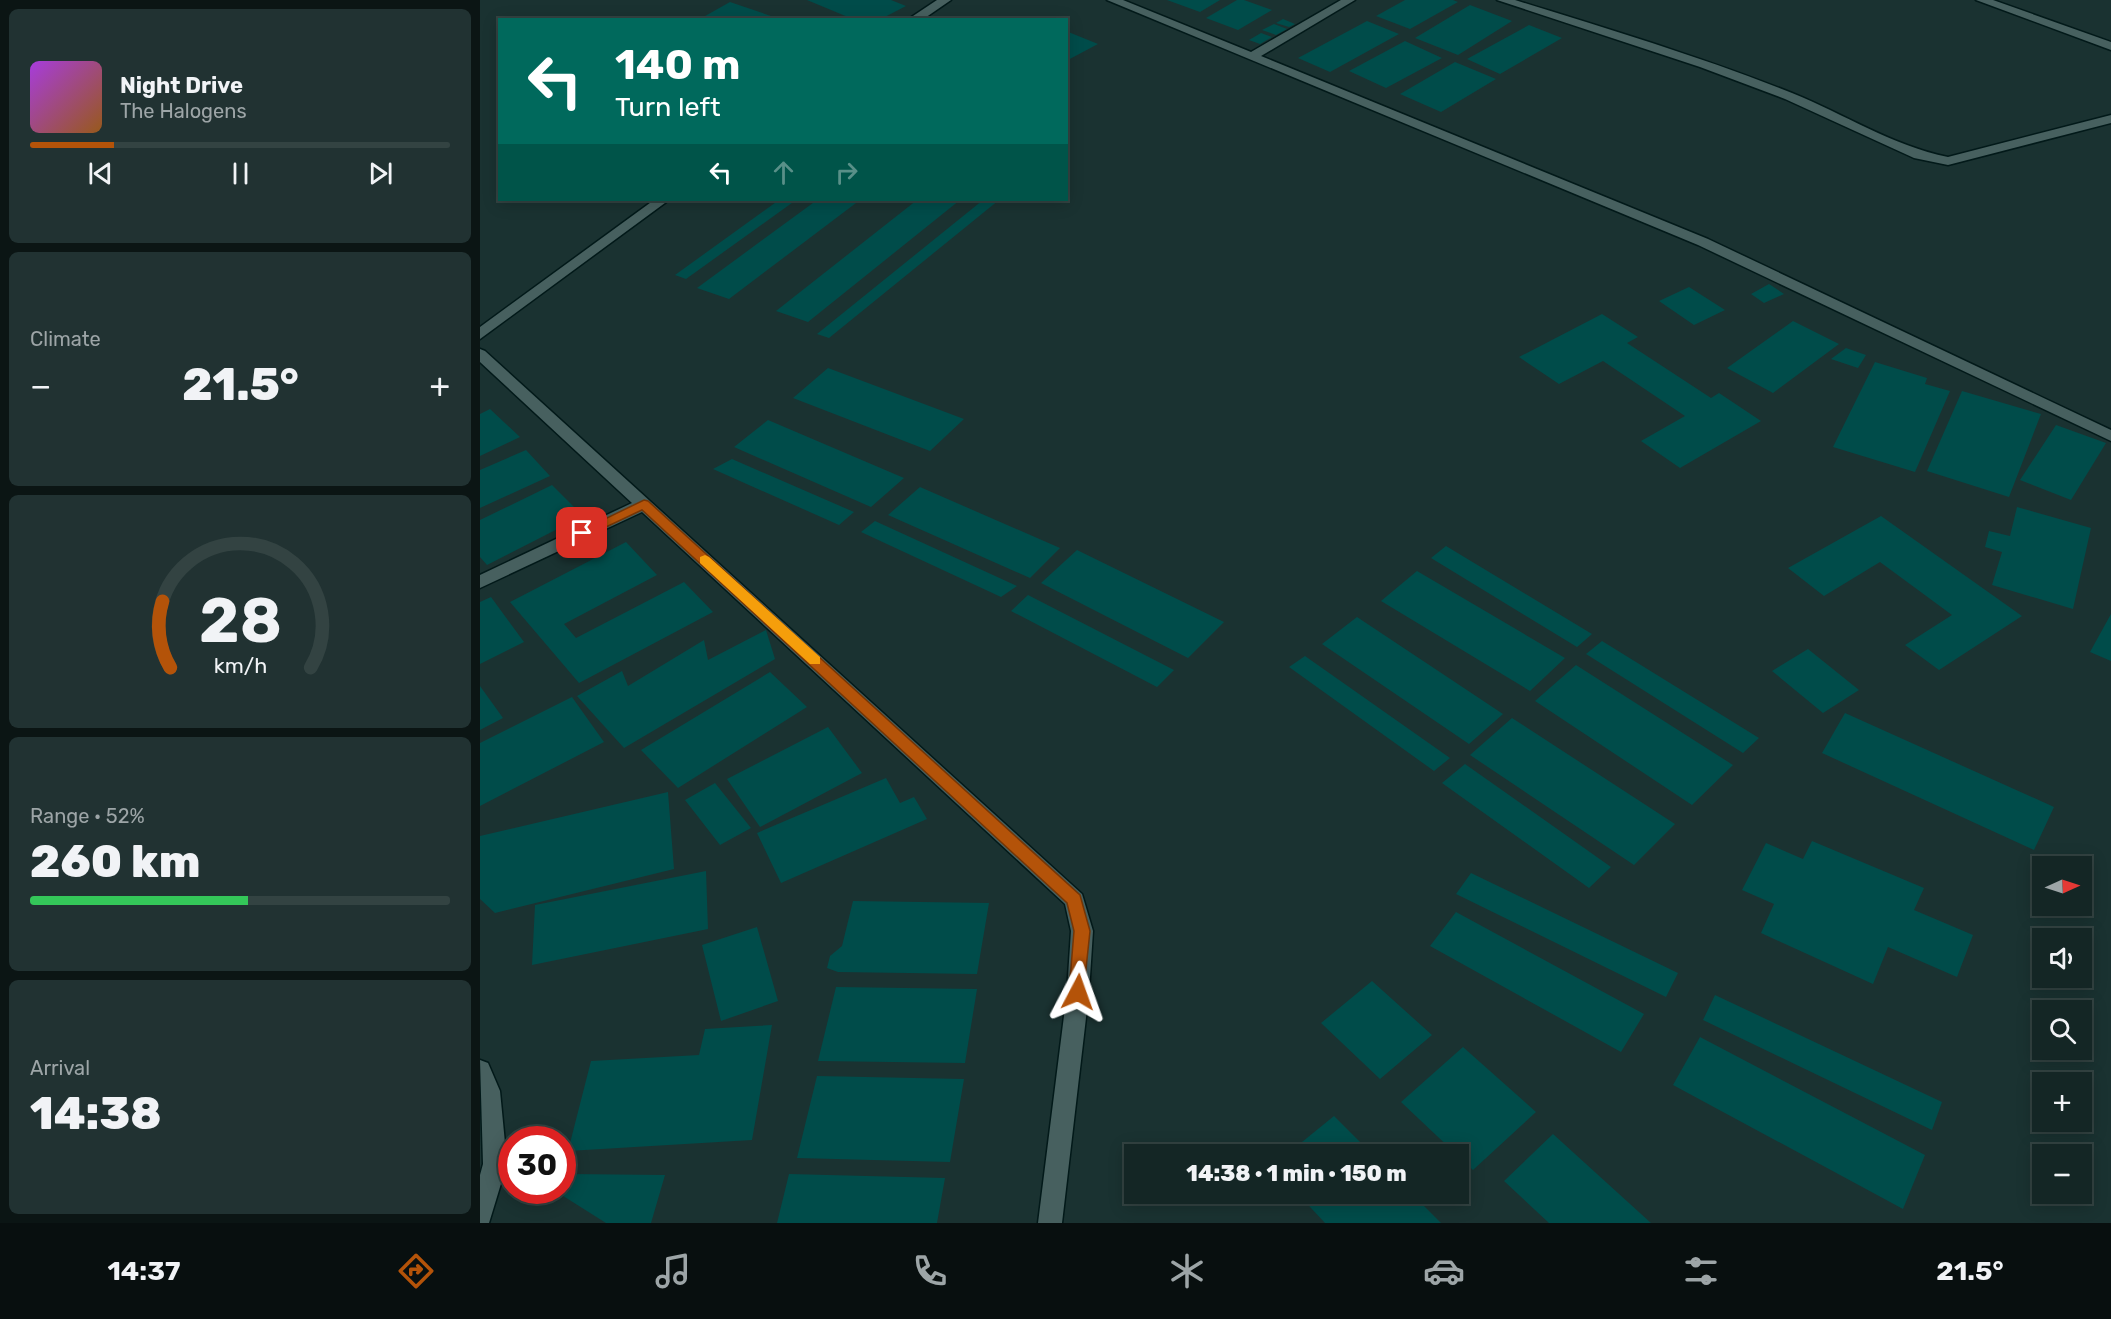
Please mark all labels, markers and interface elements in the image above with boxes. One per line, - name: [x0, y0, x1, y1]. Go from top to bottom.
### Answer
- text: 140 m: [615, 40, 741, 90]
- icon: left: [516, 42, 594, 120]
- text: Night Drive: [120, 72, 243, 99]
- text: Turn left: [615, 91, 720, 123]
- text: The Halogens: [120, 99, 247, 123]
- icon: left: [704, 156, 737, 189]
- icon: ahead: [767, 156, 800, 189]
- icon: right: [830, 156, 863, 189]
- icon: previous: [84, 157, 117, 190]
- icon: pause: [224, 157, 257, 190]
- icon: next: [364, 157, 397, 190]
- text: Climate: [30, 327, 101, 351]
- text: 21.5°: [182, 358, 299, 411]
- text: −: [30, 366, 51, 405]
- text: +: [429, 366, 450, 405]
- pin: [556, 507, 607, 558]
- icon: arrive: [565, 516, 598, 549]
- text: 28: [199, 585, 281, 659]
- text: km/h: [213, 654, 267, 679]
- text: Range · 52%: [30, 804, 145, 828]
- text: 260 km: [30, 835, 200, 888]
- north arrow: [2032, 856, 2092, 916]
- map controls: [2032, 856, 2092, 1204]
- button: sound: [2032, 928, 2092, 988]
- position arrow: [1046, 960, 1110, 1024]
- button: search: [2032, 1000, 2092, 1060]
- text: Arrival: [30, 1056, 90, 1080]
- button: +: [2032, 1072, 2092, 1132]
- text: 14:38: [30, 1087, 161, 1140]
- speed limit sign: 30: [498, 1126, 576, 1204]
- button: −: [2032, 1144, 2092, 1204]
- text: 14:38 · 1 min · 150 m: [1186, 1160, 1407, 1187]
- icon: directions: [395, 1250, 437, 1292]
- icon: music: [652, 1250, 694, 1292]
- icon: phone: [909, 1250, 951, 1292]
- icon: climate: [1166, 1250, 1208, 1292]
- icon: car: [1423, 1250, 1465, 1292]
- icon: filters: [1680, 1250, 1722, 1292]
- text: 14:37: [107, 1255, 180, 1287]
- text: 21.5°: [1936, 1255, 2004, 1287]

